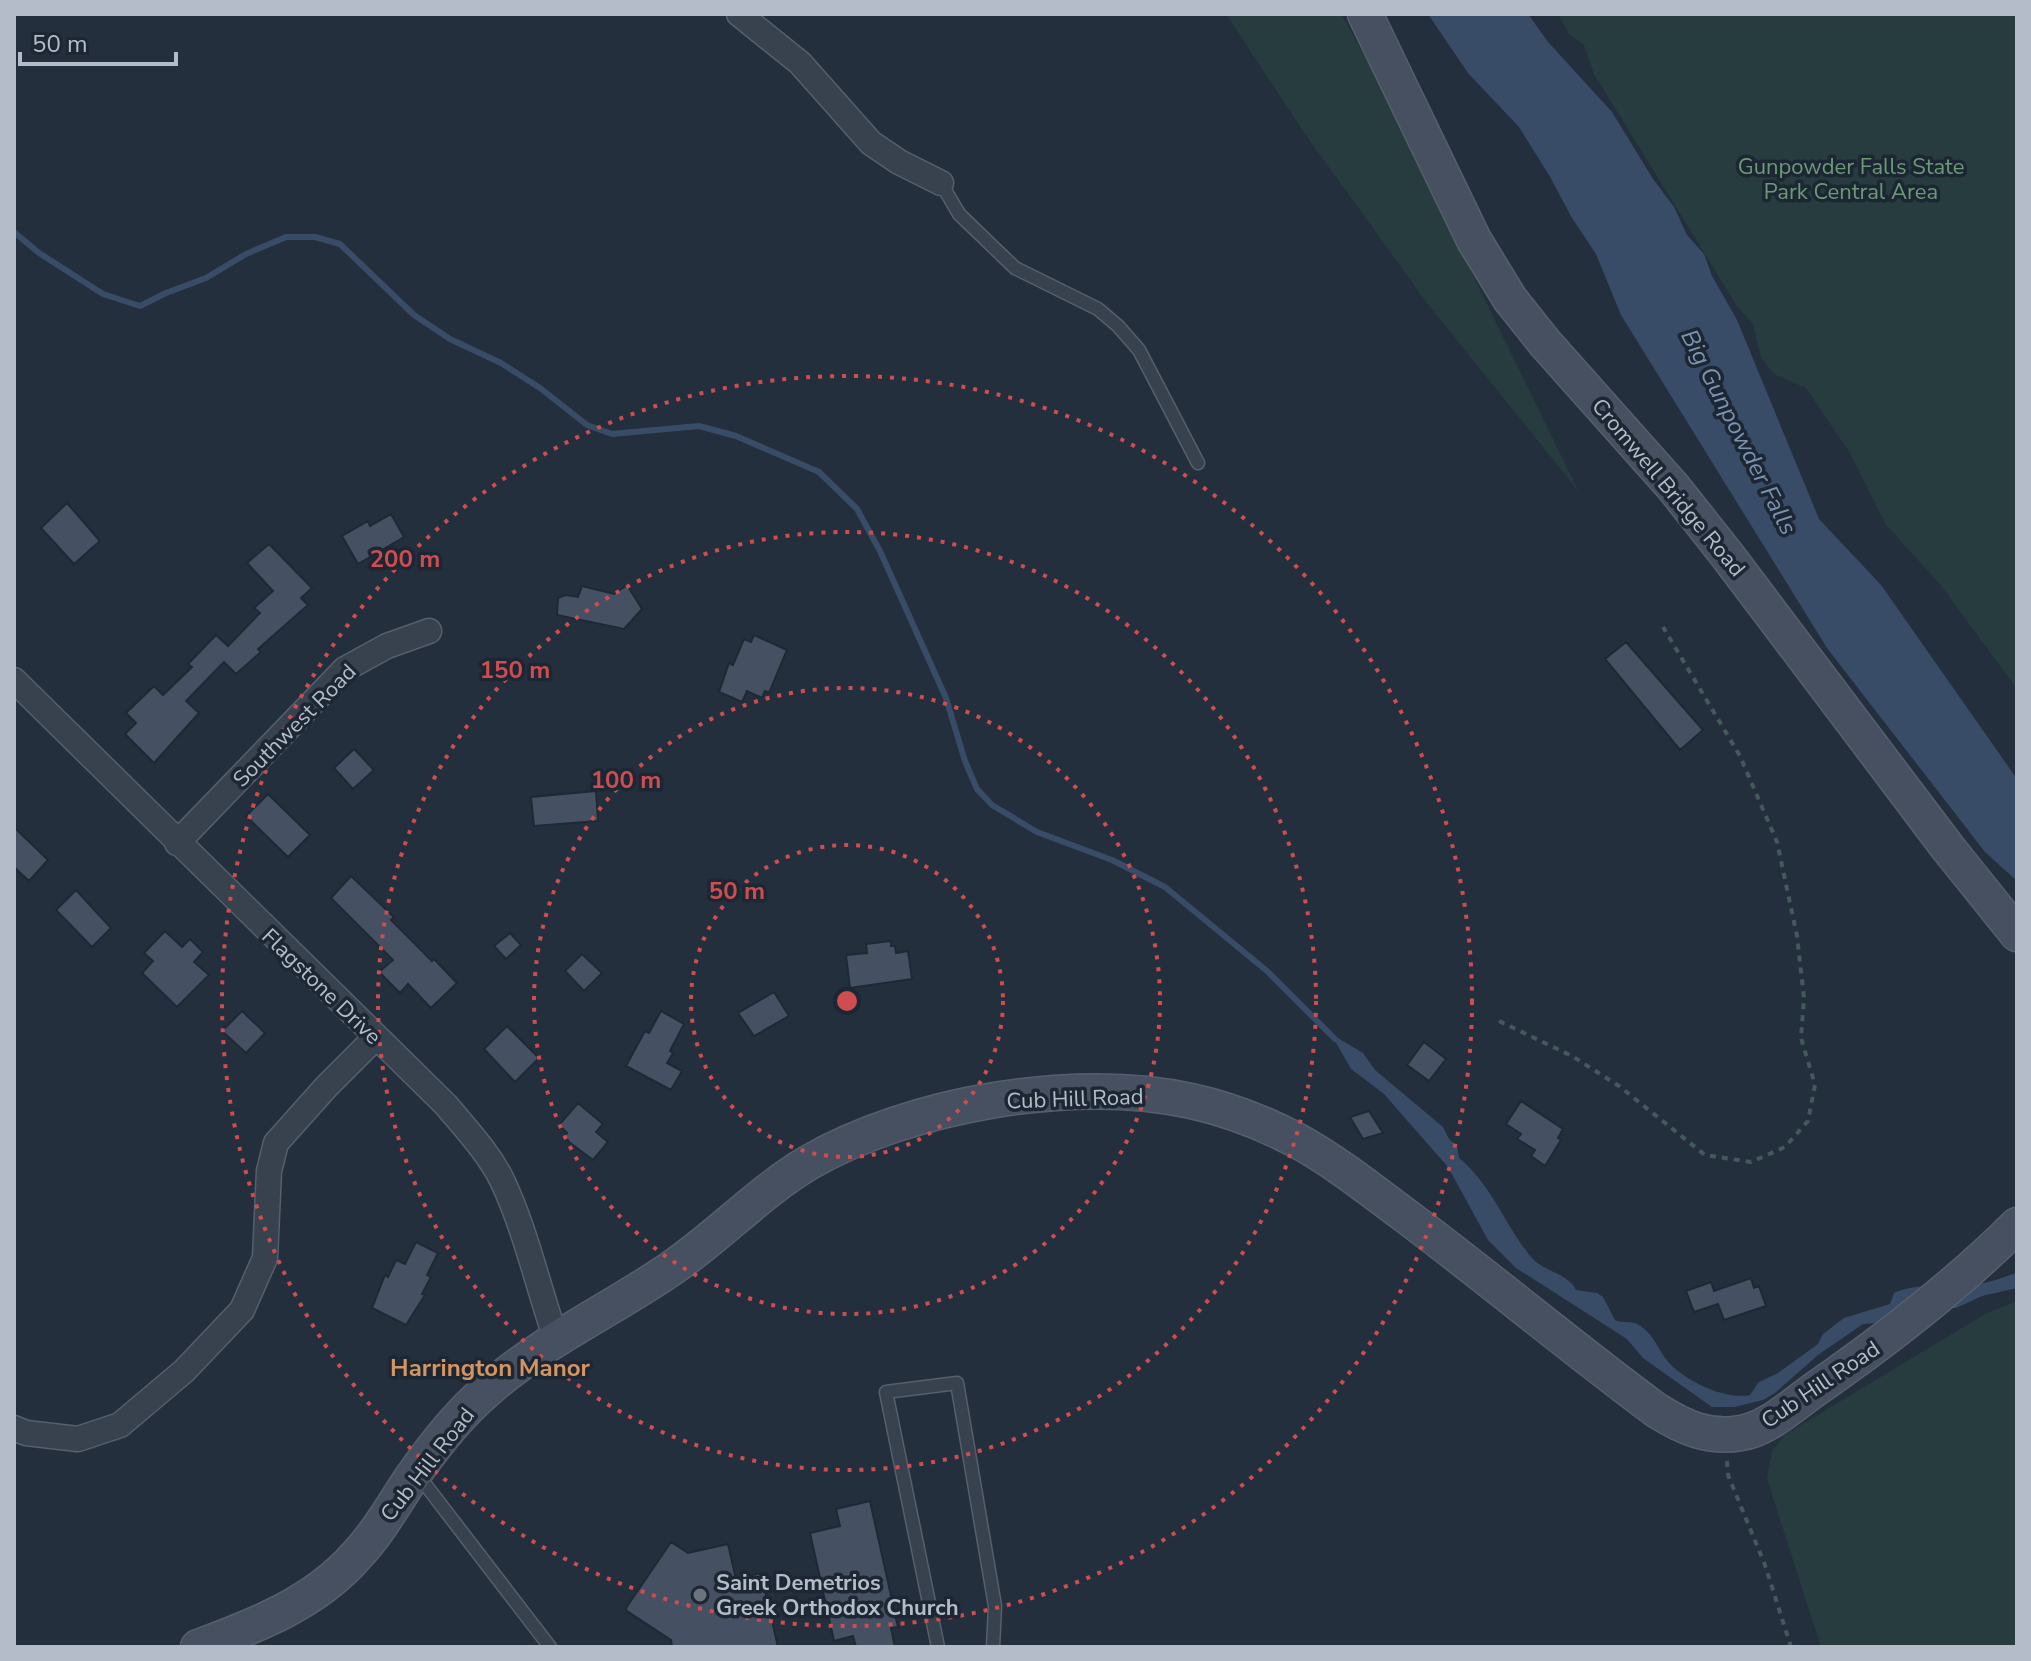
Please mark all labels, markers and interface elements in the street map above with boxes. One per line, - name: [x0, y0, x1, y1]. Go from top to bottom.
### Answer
- scale bar: [20, 16, 176, 66]
- text: 50 m: [32, 28, 88, 60]
- park label: Gunpowder Falls State Park Central Area: [1738, 152, 1964, 207]
- water label: Big Gunpowder Falls: [1673, 324, 1805, 540]
- street label: Cromwell Bridge Road: [1585, 392, 1752, 583]
- text: 200 m: [370, 543, 440, 575]
- text: 150 m: [480, 654, 550, 686]
- street label: Southwest Road: [226, 657, 363, 794]
- text: 100 m: [591, 764, 661, 796]
- text: 50 m: [709, 875, 765, 907]
- street label: Flagstone Drive: [255, 922, 388, 1052]
- centre of rings: [833, 987, 861, 1015]
- street label: Cub Hill Road: [1006, 1082, 1144, 1116]
- street label: Cub Hill Road: [1755, 1334, 1886, 1436]
- district label: Harrington Manor: [390, 1352, 591, 1384]
- street label: Cub Hill Road: [374, 1401, 482, 1528]
- place label: Saint Demetrios Greek Orthodox Church: [716, 1568, 959, 1623]
- marker: Saint Demetrios Greek Orthodox Church: [691, 1586, 709, 1604]

